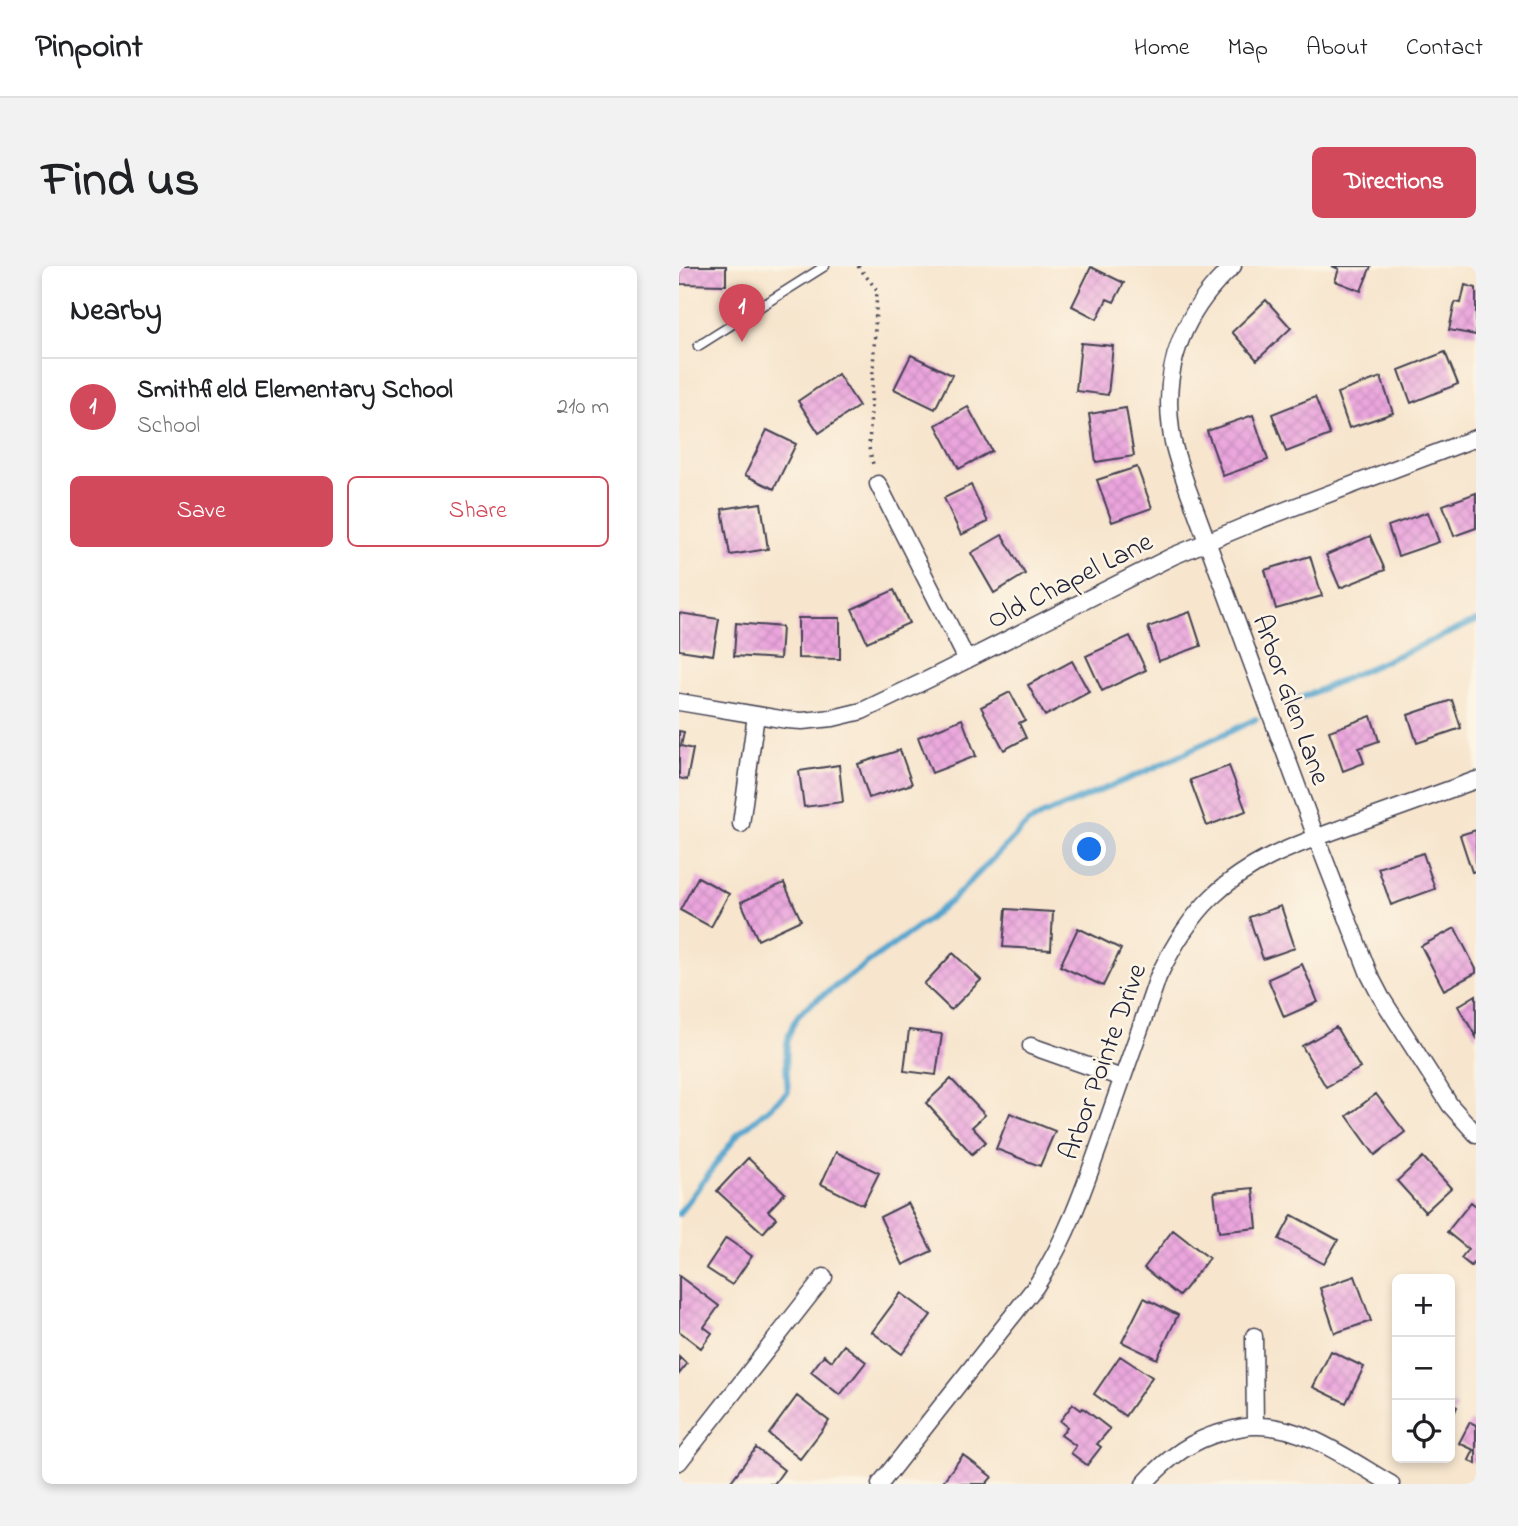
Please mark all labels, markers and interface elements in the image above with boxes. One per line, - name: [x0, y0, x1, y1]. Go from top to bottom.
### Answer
- text: Pinpoint: [35, 24, 143, 72]
- text: Home: [1134, 31, 1190, 66]
- text: Map: [1228, 31, 1268, 66]
- text: About: [1306, 31, 1368, 66]
- text: Contact: [1406, 31, 1483, 66]
- text: Find us: [42, 146, 199, 218]
- button: Directions: [1312, 147, 1476, 218]
- pin: 1: [719, 284, 765, 342]
- text: Nearby: [70, 290, 162, 334]
- text: Smithfield Elementary School: [137, 372, 453, 410]
- text: 1: [89, 391, 97, 424]
- text: 210 m: [557, 391, 609, 424]
- text: School: [137, 410, 200, 443]
- button: Save: [70, 476, 333, 547]
- button: Share: [347, 476, 609, 547]
- street label: Old Chapel Lane: [981, 523, 1161, 641]
- street label: Arbor Glen Lane: [1240, 609, 1340, 791]
- your location: [1072, 832, 1106, 866]
- street label: Arbor Pointe Drive: [1050, 958, 1159, 1166]
- map controls: [1392, 1274, 1455, 1463]
- button: +: [1392, 1274, 1455, 1337]
- button: −: [1392, 1337, 1455, 1400]
- button: locate: [1392, 1400, 1455, 1463]

